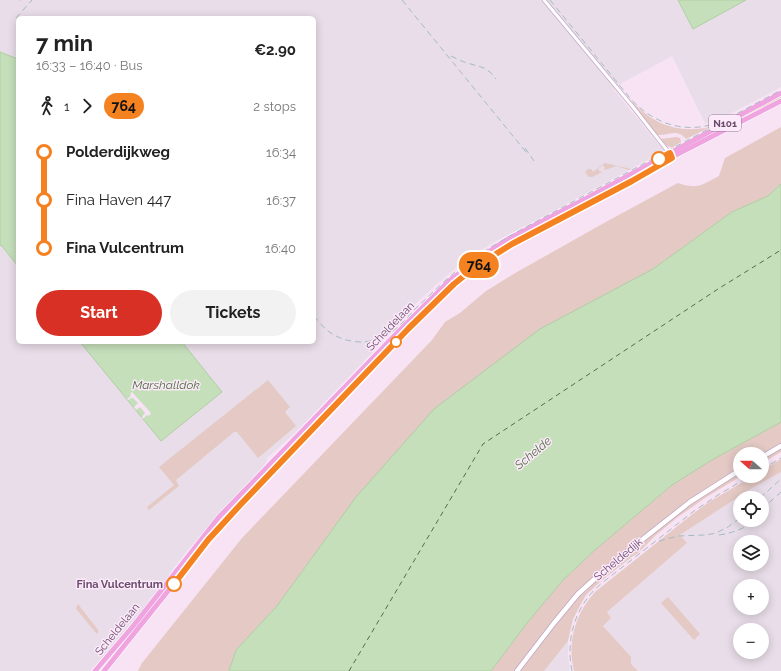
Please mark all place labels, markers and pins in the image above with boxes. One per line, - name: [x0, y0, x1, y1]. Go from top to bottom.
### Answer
- unlabelled marker: [651, 151, 667, 167]
- unlabelled marker: [390, 336, 402, 348]
- marker: Fina Vulcentrum: [166, 576, 182, 592]
- place label: Fina Vulcentrum: [77, 578, 163, 591]

